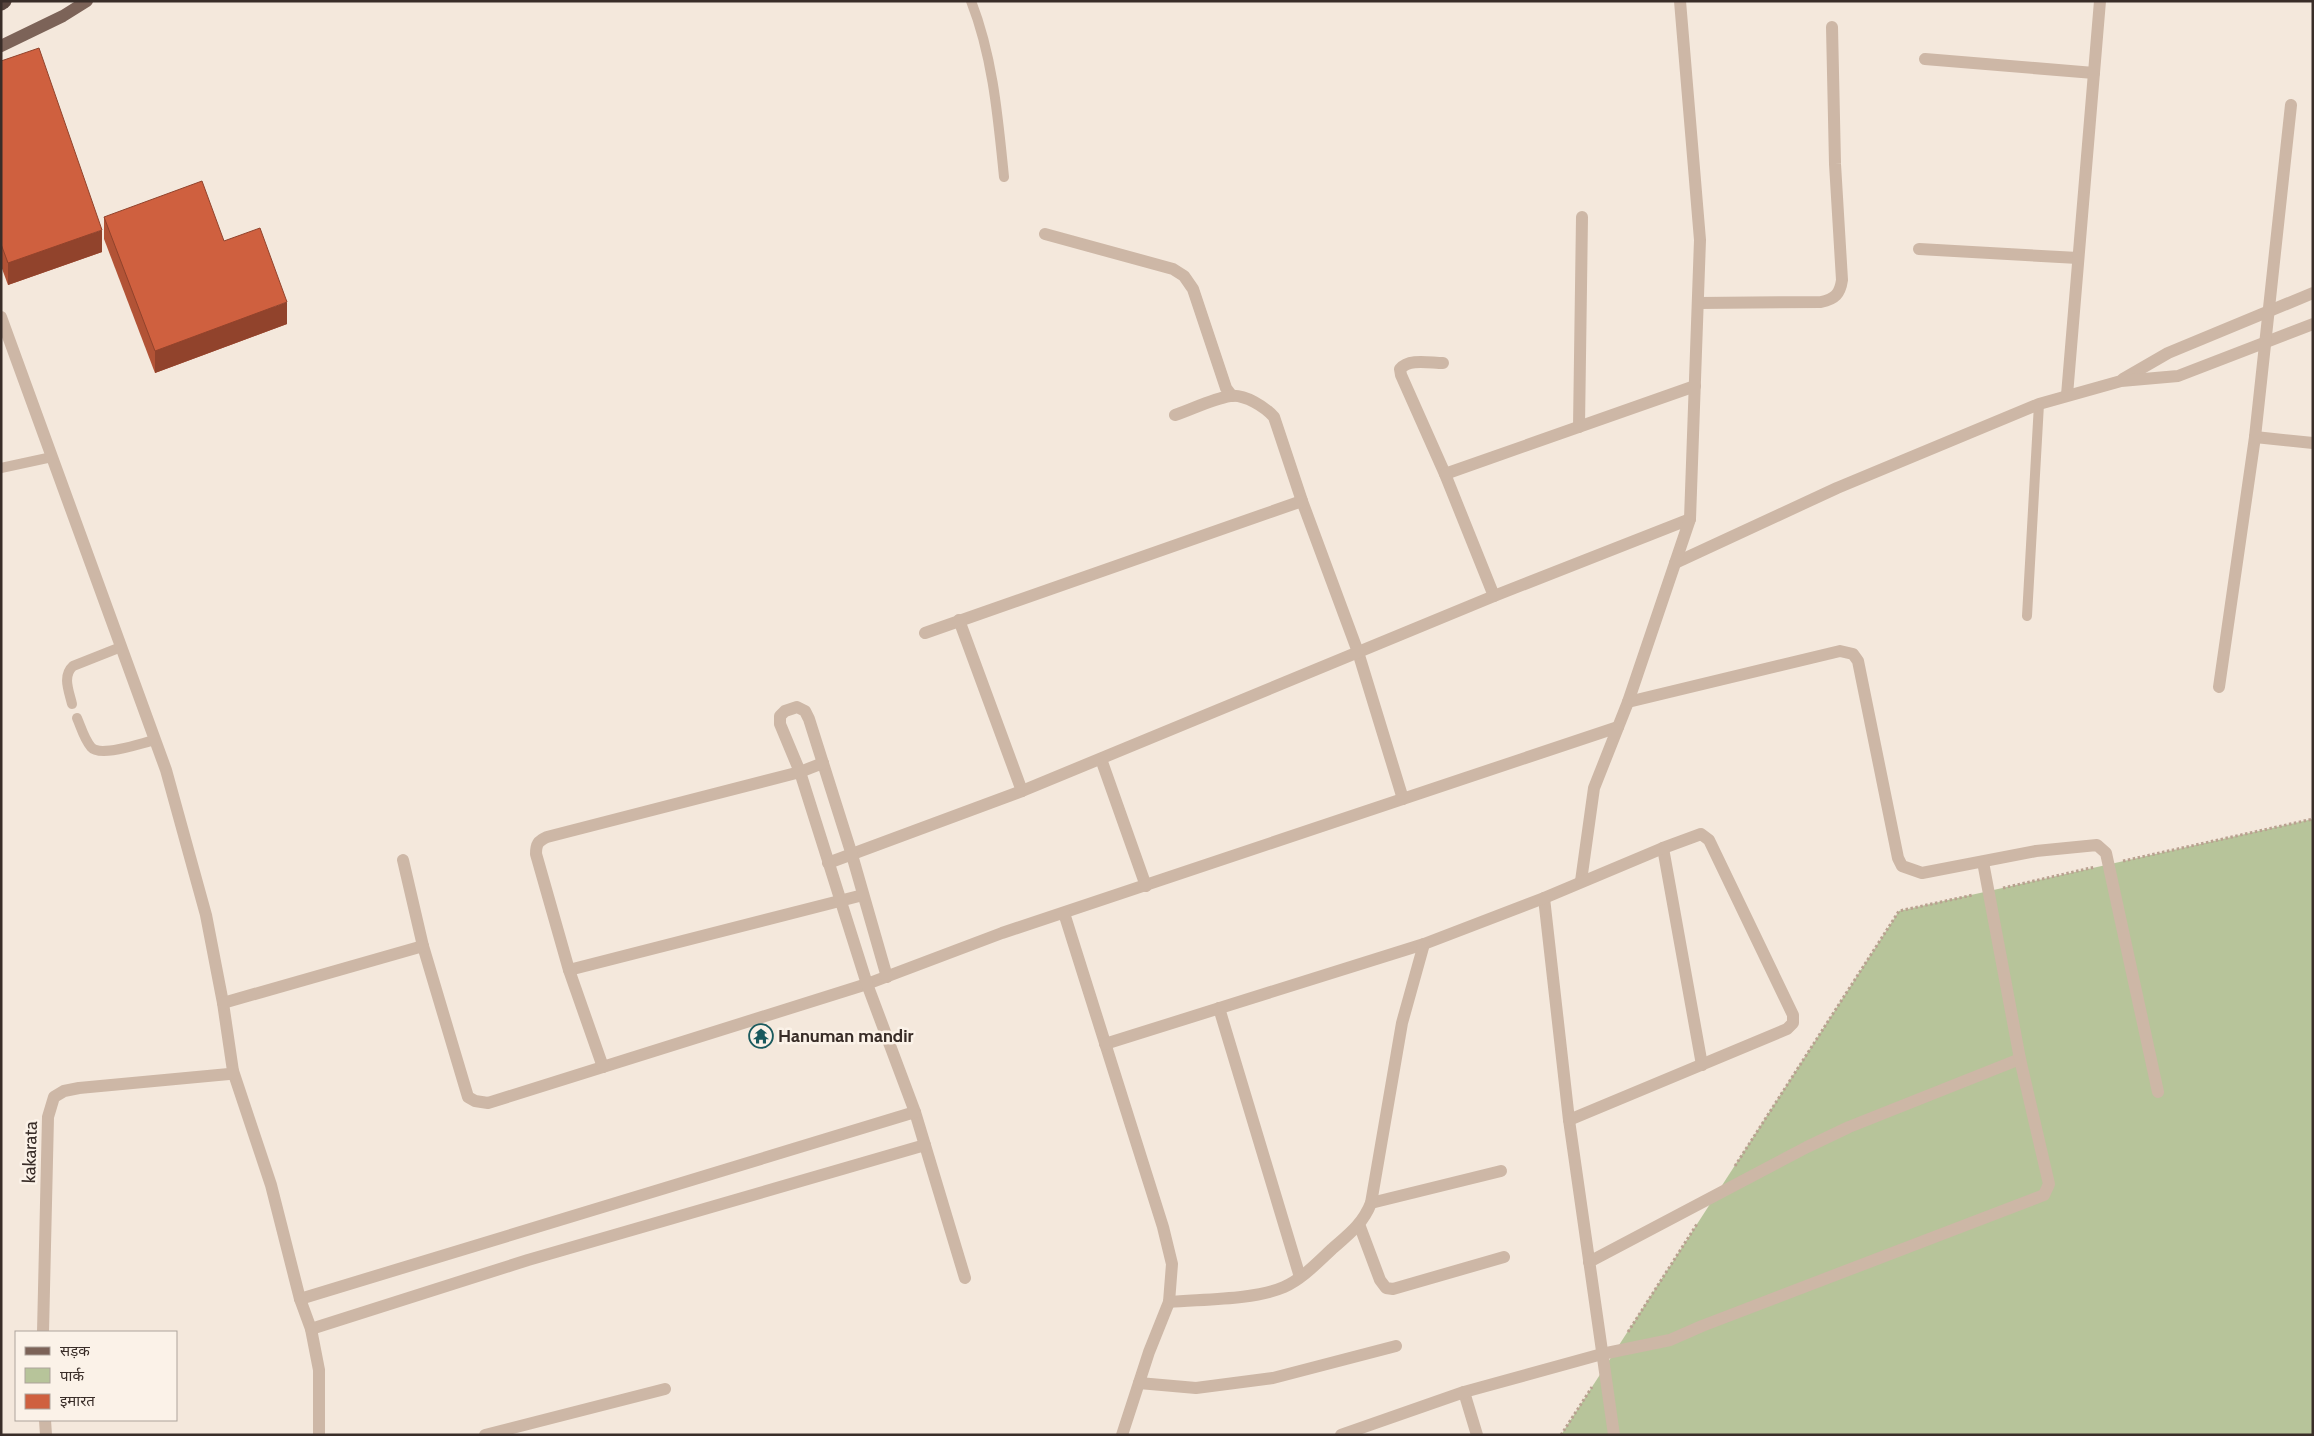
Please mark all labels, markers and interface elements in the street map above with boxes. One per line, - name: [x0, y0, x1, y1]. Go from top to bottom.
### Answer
- temple icon: Hanuman mandir: [748, 1023, 774, 1049]
- place label: Hanuman mandir: [778, 1025, 913, 1047]
- street label: kakarata: [18, 1120, 42, 1183]
- legend: [15, 1331, 178, 1421]
- text: सड़क: [60, 1342, 90, 1360]
- text: पार्क: [60, 1367, 84, 1385]
- text: इमारत: [60, 1392, 95, 1410]

